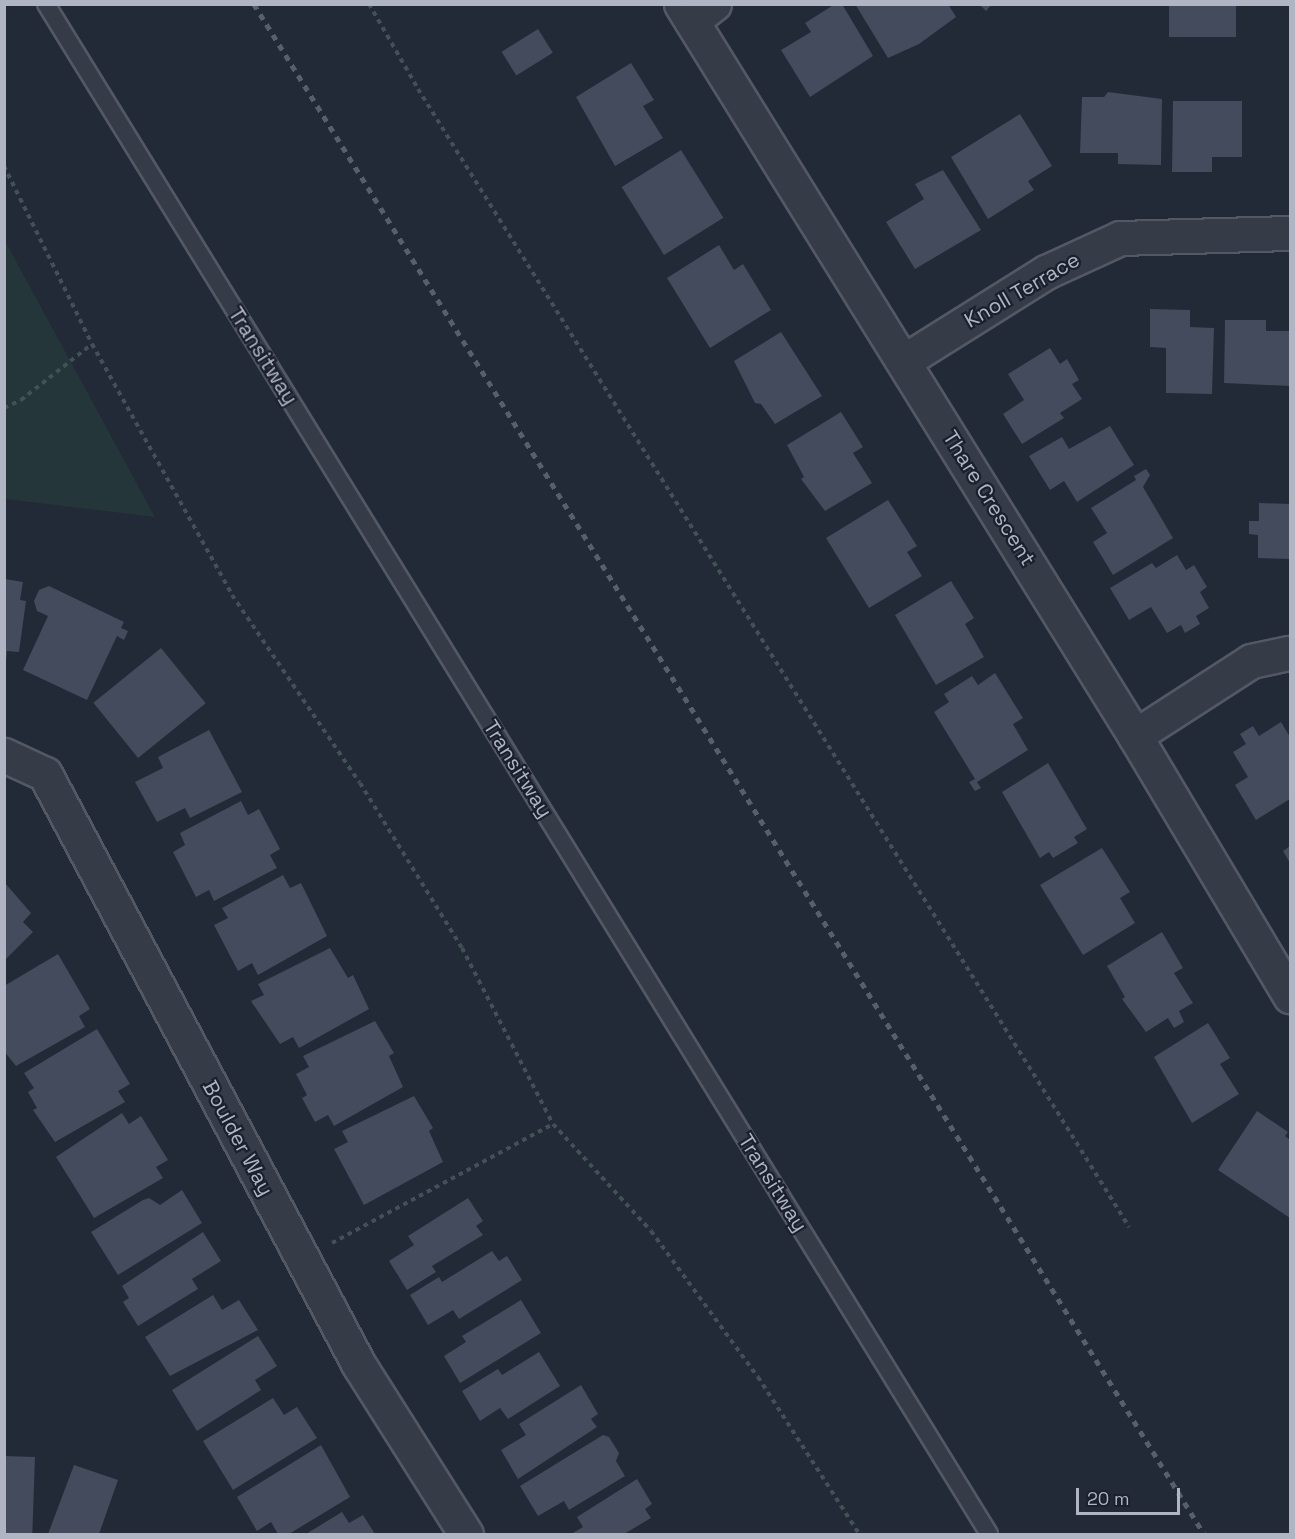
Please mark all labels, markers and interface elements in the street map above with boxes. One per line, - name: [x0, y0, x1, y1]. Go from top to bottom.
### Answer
- street label: Knoll Terrace: [960, 247, 1084, 333]
- street label: Transitway: [223, 302, 303, 410]
- street label: Thare Crescent: [937, 426, 1041, 570]
- street label: Transitway: [478, 715, 558, 823]
- street label: Boulder Way: [197, 1076, 279, 1200]
- street label: Transitway: [733, 1129, 813, 1237]
- scale bar: [1079, 1476, 1182, 1514]
- text: 20 m: [1087, 1487, 1130, 1510]

